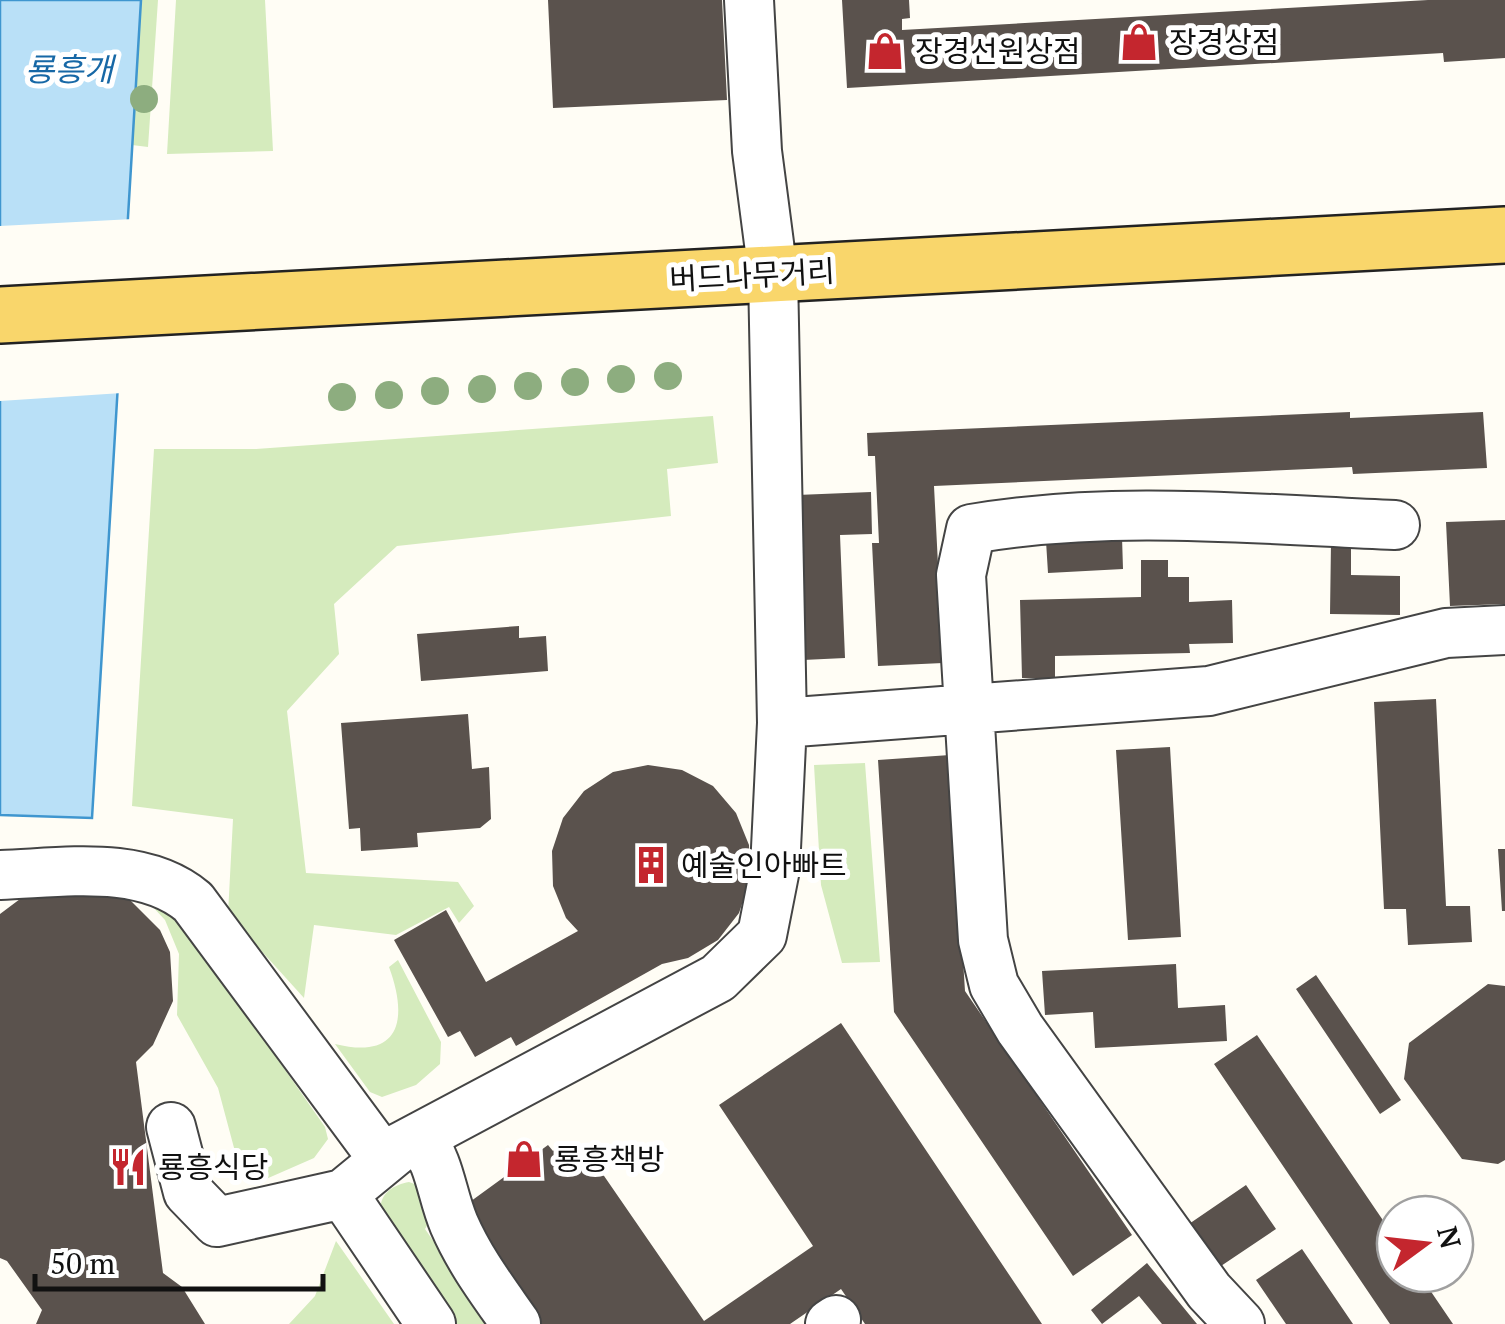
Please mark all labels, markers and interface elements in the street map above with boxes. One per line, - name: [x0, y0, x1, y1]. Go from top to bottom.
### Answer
- shop icon: 장경상점: [1118, 21, 1160, 63]
- place label: 장경상점: [1169, 22, 1279, 62]
- shop icon: 장경선원상점: [864, 30, 906, 72]
- place label: 장경선원상점: [915, 31, 1081, 71]
- water label: 룡흥개: [25, 48, 117, 90]
- street label: 버드나무거리: [668, 251, 836, 299]
- building icon: 예술인아빠트: [630, 844, 672, 886]
- place label: 예술인아빠트: [681, 845, 847, 885]
- shop icon: 룡흥책방: [503, 1138, 545, 1180]
- place label: 룡흥책방: [554, 1139, 664, 1179]
- restaurant icon: 룡흥식당: [107, 1146, 149, 1188]
- place label: 룡흥식당: [158, 1147, 268, 1187]
- north arrow: [1375, 1194, 1475, 1294]
- text: N: [1429, 1222, 1470, 1252]
- scale bar: [35, 1229, 322, 1291]
- text: 50 m: [50, 1243, 115, 1283]

